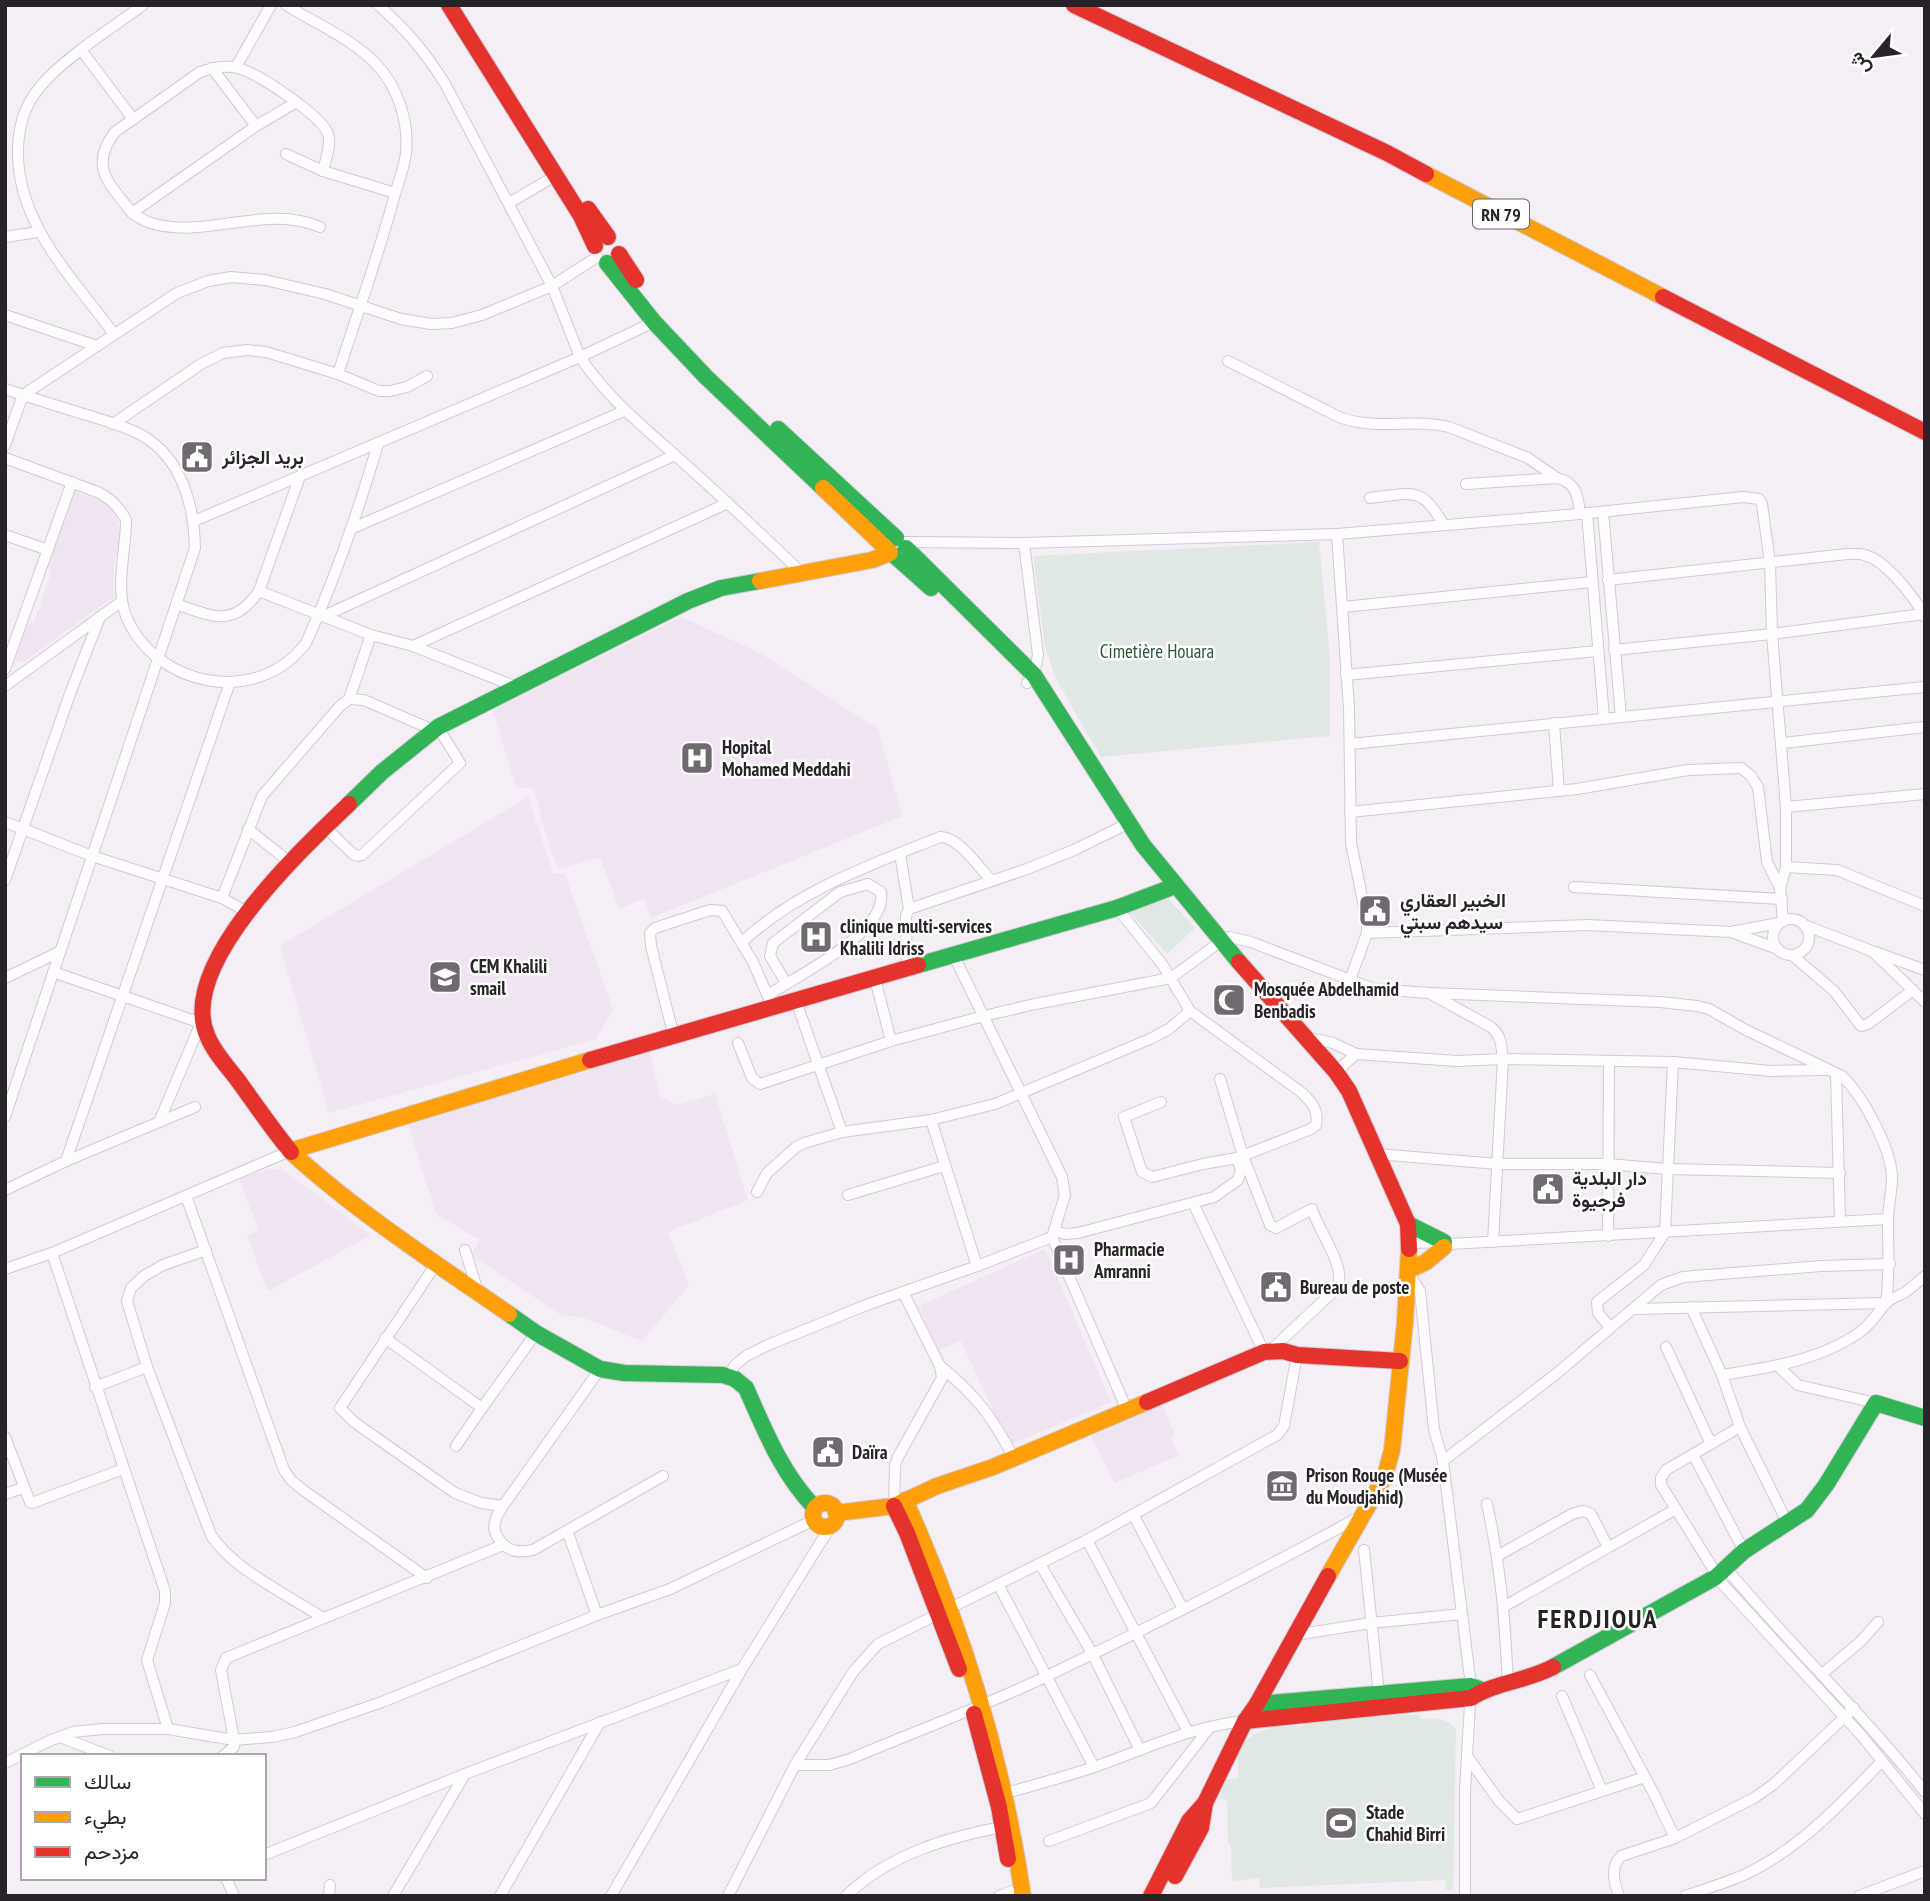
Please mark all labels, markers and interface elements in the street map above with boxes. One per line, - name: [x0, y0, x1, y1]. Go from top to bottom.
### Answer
- north arrow: [1839, 21, 1909, 91]
- text: ش: [1843, 48, 1875, 80]
- road number: RN 79: [1473, 200, 1529, 229]
- public building icon: بريد الجزائر: [178, 438, 216, 476]
- place label: بريد الجزائر: [221, 445, 304, 470]
- park label: Cimetière Houara: [1100, 639, 1214, 663]
- place label: Hopital Mohamed Meddahi: [722, 735, 851, 781]
- hospital icon: Hopital Mohamed Meddahi: [678, 739, 716, 777]
- place label: الخبير العقاري سيدهم سبتي: [1400, 888, 1506, 939]
- public building icon: الخبير العقاري سيدهم سبتي: [1356, 892, 1394, 930]
- place label: clinique multi-services Khalili Idriss: [840, 914, 992, 960]
- hospital icon: clinique multi-services Khalili Idriss: [797, 918, 835, 956]
- place label: CEM Khalili smail: [470, 954, 547, 1000]
- school or university icon: CEM Khalili smail: [426, 958, 464, 996]
- place label: Mosquée Abdelhamid Benbadis: [1254, 977, 1399, 1023]
- mosque icon: Mosquée Abdelhamid Benbadis: [1210, 981, 1248, 1019]
- place label: دار البلدية فرجيوة: [1572, 1166, 1647, 1213]
- public building icon: دار البلدية فرجيوة: [1529, 1170, 1567, 1208]
- place label: Pharmacie Amranni: [1093, 1237, 1165, 1283]
- hospital icon: Pharmacie Amranni: [1050, 1241, 1088, 1279]
- public building icon: Bureau de poste: [1257, 1268, 1295, 1306]
- place label: Bureau de poste: [1300, 1275, 1409, 1299]
- public building icon: Daïra: [809, 1433, 847, 1471]
- place label: Daïra: [852, 1440, 888, 1464]
- place label: Prison Rouge (Musée du Moudjahid): [1306, 1463, 1447, 1509]
- museum icon: Prison Rouge (Musée du Moudjahid): [1263, 1467, 1301, 1505]
- district label: FERDJIOUA: [1537, 1602, 1659, 1635]
- legend: [21, 1754, 266, 1880]
- text: سالك: [84, 1768, 131, 1795]
- place label: Stade Chahid Birri: [1366, 1800, 1445, 1846]
- text: بطيء: [84, 1803, 127, 1834]
- sports icon: Stade Chahid Birri: [1322, 1804, 1360, 1842]
- text: مزدحم: [84, 1838, 139, 1866]

